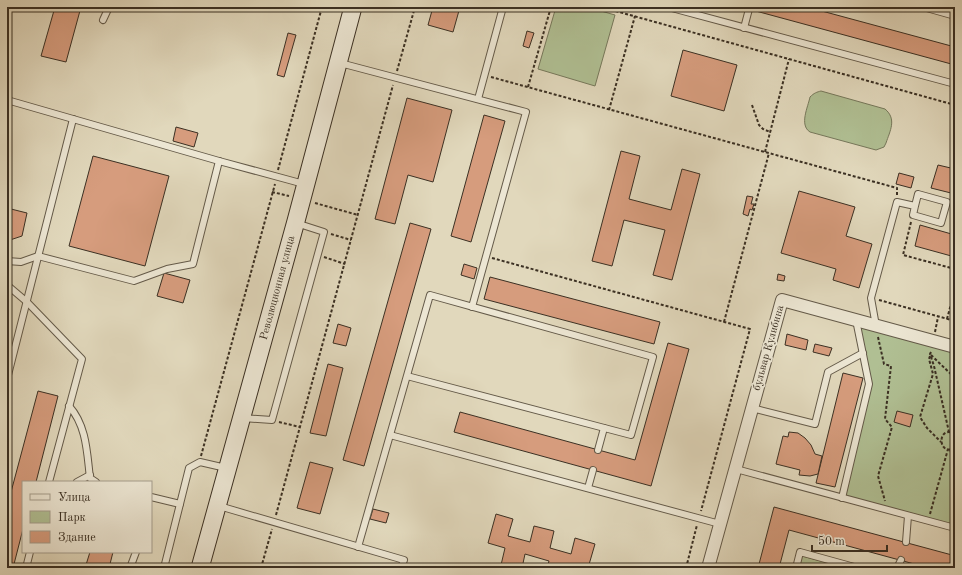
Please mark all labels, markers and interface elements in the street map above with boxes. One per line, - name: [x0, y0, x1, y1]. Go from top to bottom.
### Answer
- street label: Революционная улица: [259, 234, 297, 341]
- street label: бульвар Кулибина: [752, 303, 787, 392]
- legend: [22, 481, 152, 553]
- text: Улица: [58, 492, 91, 504]
- text: Парк: [58, 512, 86, 524]
- scale bar: [812, 527, 887, 553]
- text: Здание: [58, 532, 96, 544]
- text: 50 m: [818, 535, 845, 548]

